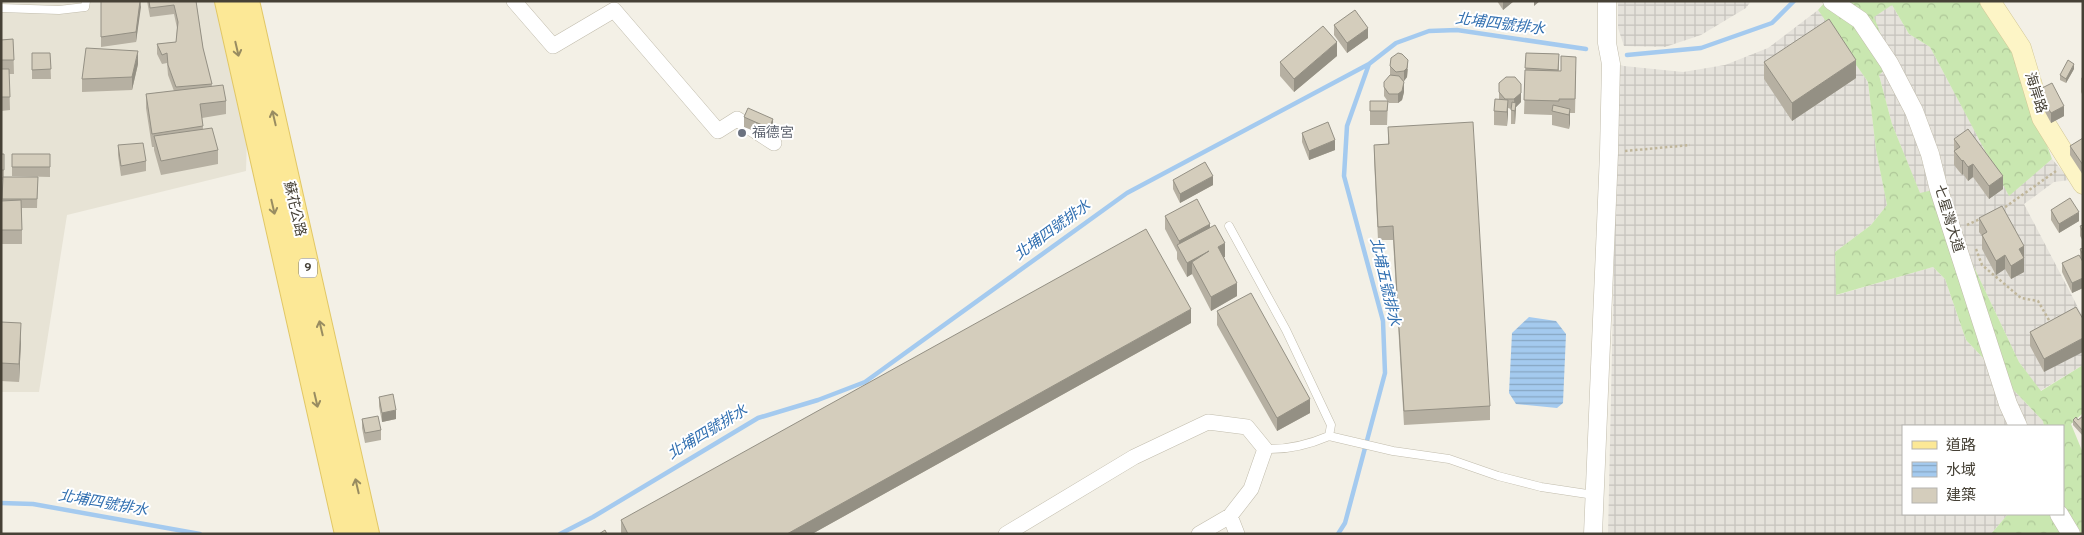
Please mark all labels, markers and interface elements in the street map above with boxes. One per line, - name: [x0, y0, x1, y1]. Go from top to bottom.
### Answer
- water label: 北埔四號排水: [1454, 10, 1547, 40]
- one-way arrow: [233, 40, 242, 56]
- street label: 海岸路: [2020, 70, 2050, 116]
- one-way arrow: [269, 110, 278, 126]
- place label: 福德宮: [752, 124, 794, 142]
- marker: 福德宮: [736, 127, 748, 139]
- street label: 蘇花公路: [279, 180, 309, 238]
- street label: 七星灣大道: [1930, 183, 1966, 255]
- water label: 北埔四號排水: [1011, 196, 1096, 265]
- one-way arrow: [269, 199, 278, 215]
- water label: 北埔五號排水: [1365, 236, 1404, 329]
- road number: 9: [299, 258, 317, 278]
- one-way arrow: [316, 320, 325, 336]
- one-way arrow: [312, 392, 321, 408]
- water label: 北埔四號排水: [665, 401, 752, 464]
- legend: [1902, 425, 2064, 515]
- text: 道路: [1946, 437, 1976, 456]
- text: 水域: [1946, 462, 1976, 481]
- one-way arrow: [352, 479, 361, 495]
- water label: 北埔四號排水: [57, 487, 150, 521]
- text: 建築: [1946, 487, 1976, 506]

